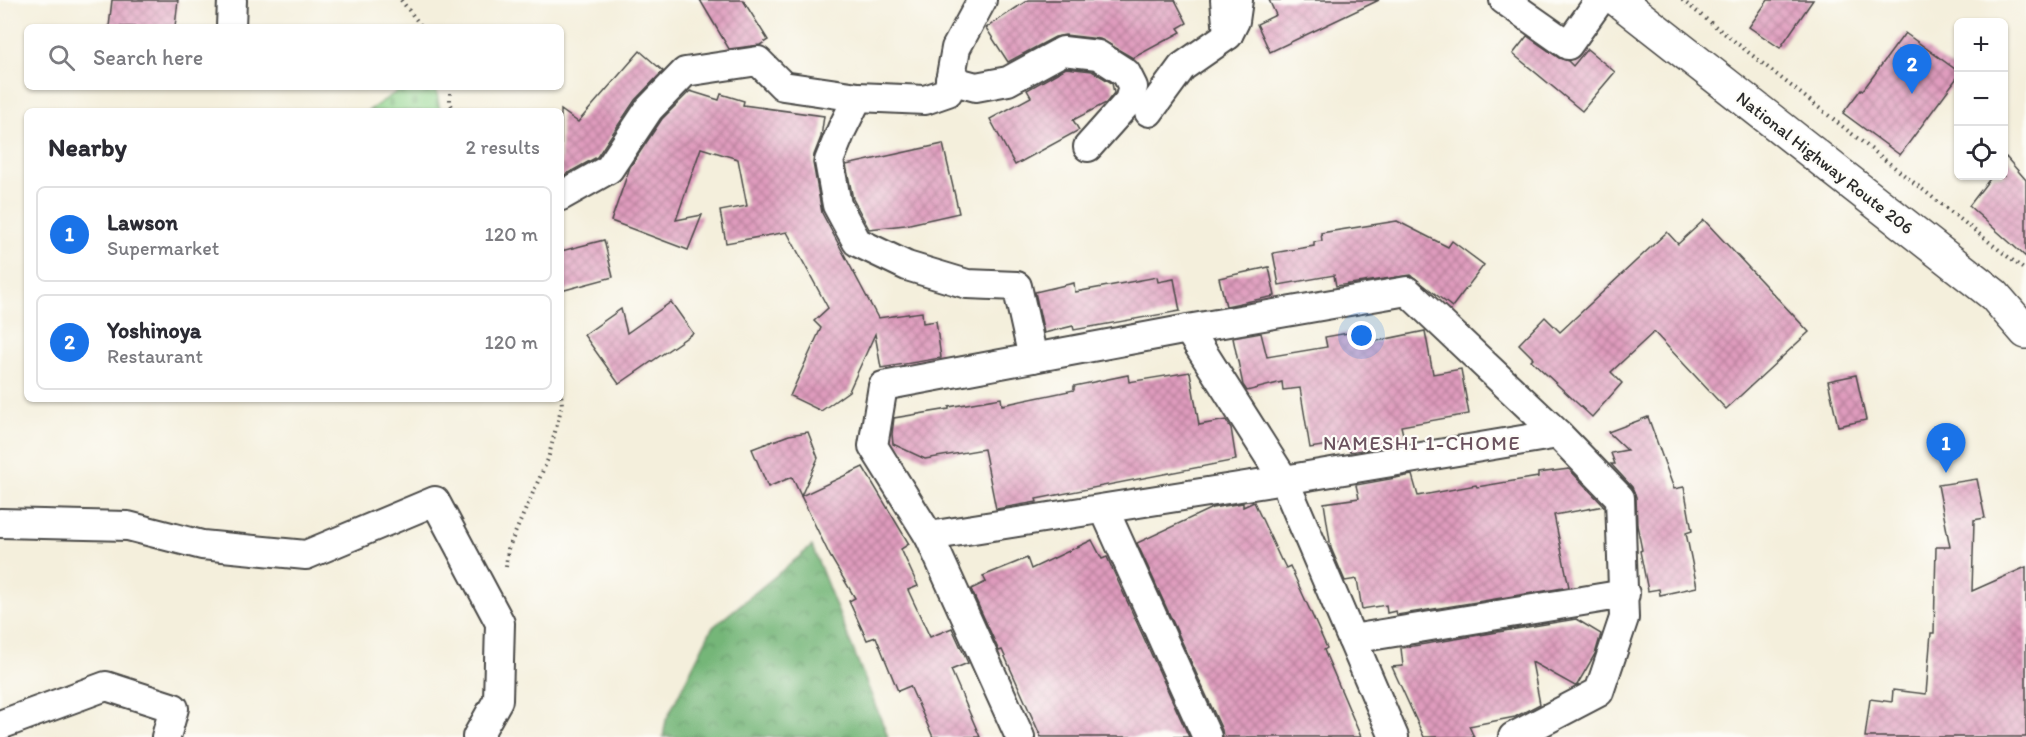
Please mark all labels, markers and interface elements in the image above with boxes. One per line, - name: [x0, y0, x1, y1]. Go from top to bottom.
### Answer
- map controls: [1954, 18, 2008, 180]
- button: +: [1954, 18, 2008, 72]
- search box: [24, 24, 564, 90]
- icon: search: [45, 41, 78, 74]
- text: Search here: [93, 44, 203, 71]
- pin: 2: [1892, 44, 1932, 94]
- button: −: [1954, 72, 2008, 126]
- street label: National Highway Route 206: [1732, 87, 1918, 239]
- button: locate: [1954, 126, 2008, 180]
- text: Nearby: [48, 131, 127, 163]
- text: 2 results: [466, 135, 540, 159]
- text: Lawson: [107, 209, 178, 236]
- text: 1: [65, 222, 74, 246]
- text: 120 m: [485, 222, 538, 246]
- text: Supermarket: [107, 236, 219, 260]
- text: Yoshinoya: [107, 317, 201, 344]
- your location: [1347, 321, 1376, 350]
- text: 2: [64, 330, 75, 354]
- text: 120 m: [485, 330, 538, 354]
- text: Restaurant: [107, 344, 203, 368]
- pin: 1: [1926, 424, 1966, 473]
- district label: NAMESHI 1-CHOME: [1323, 431, 1521, 455]

